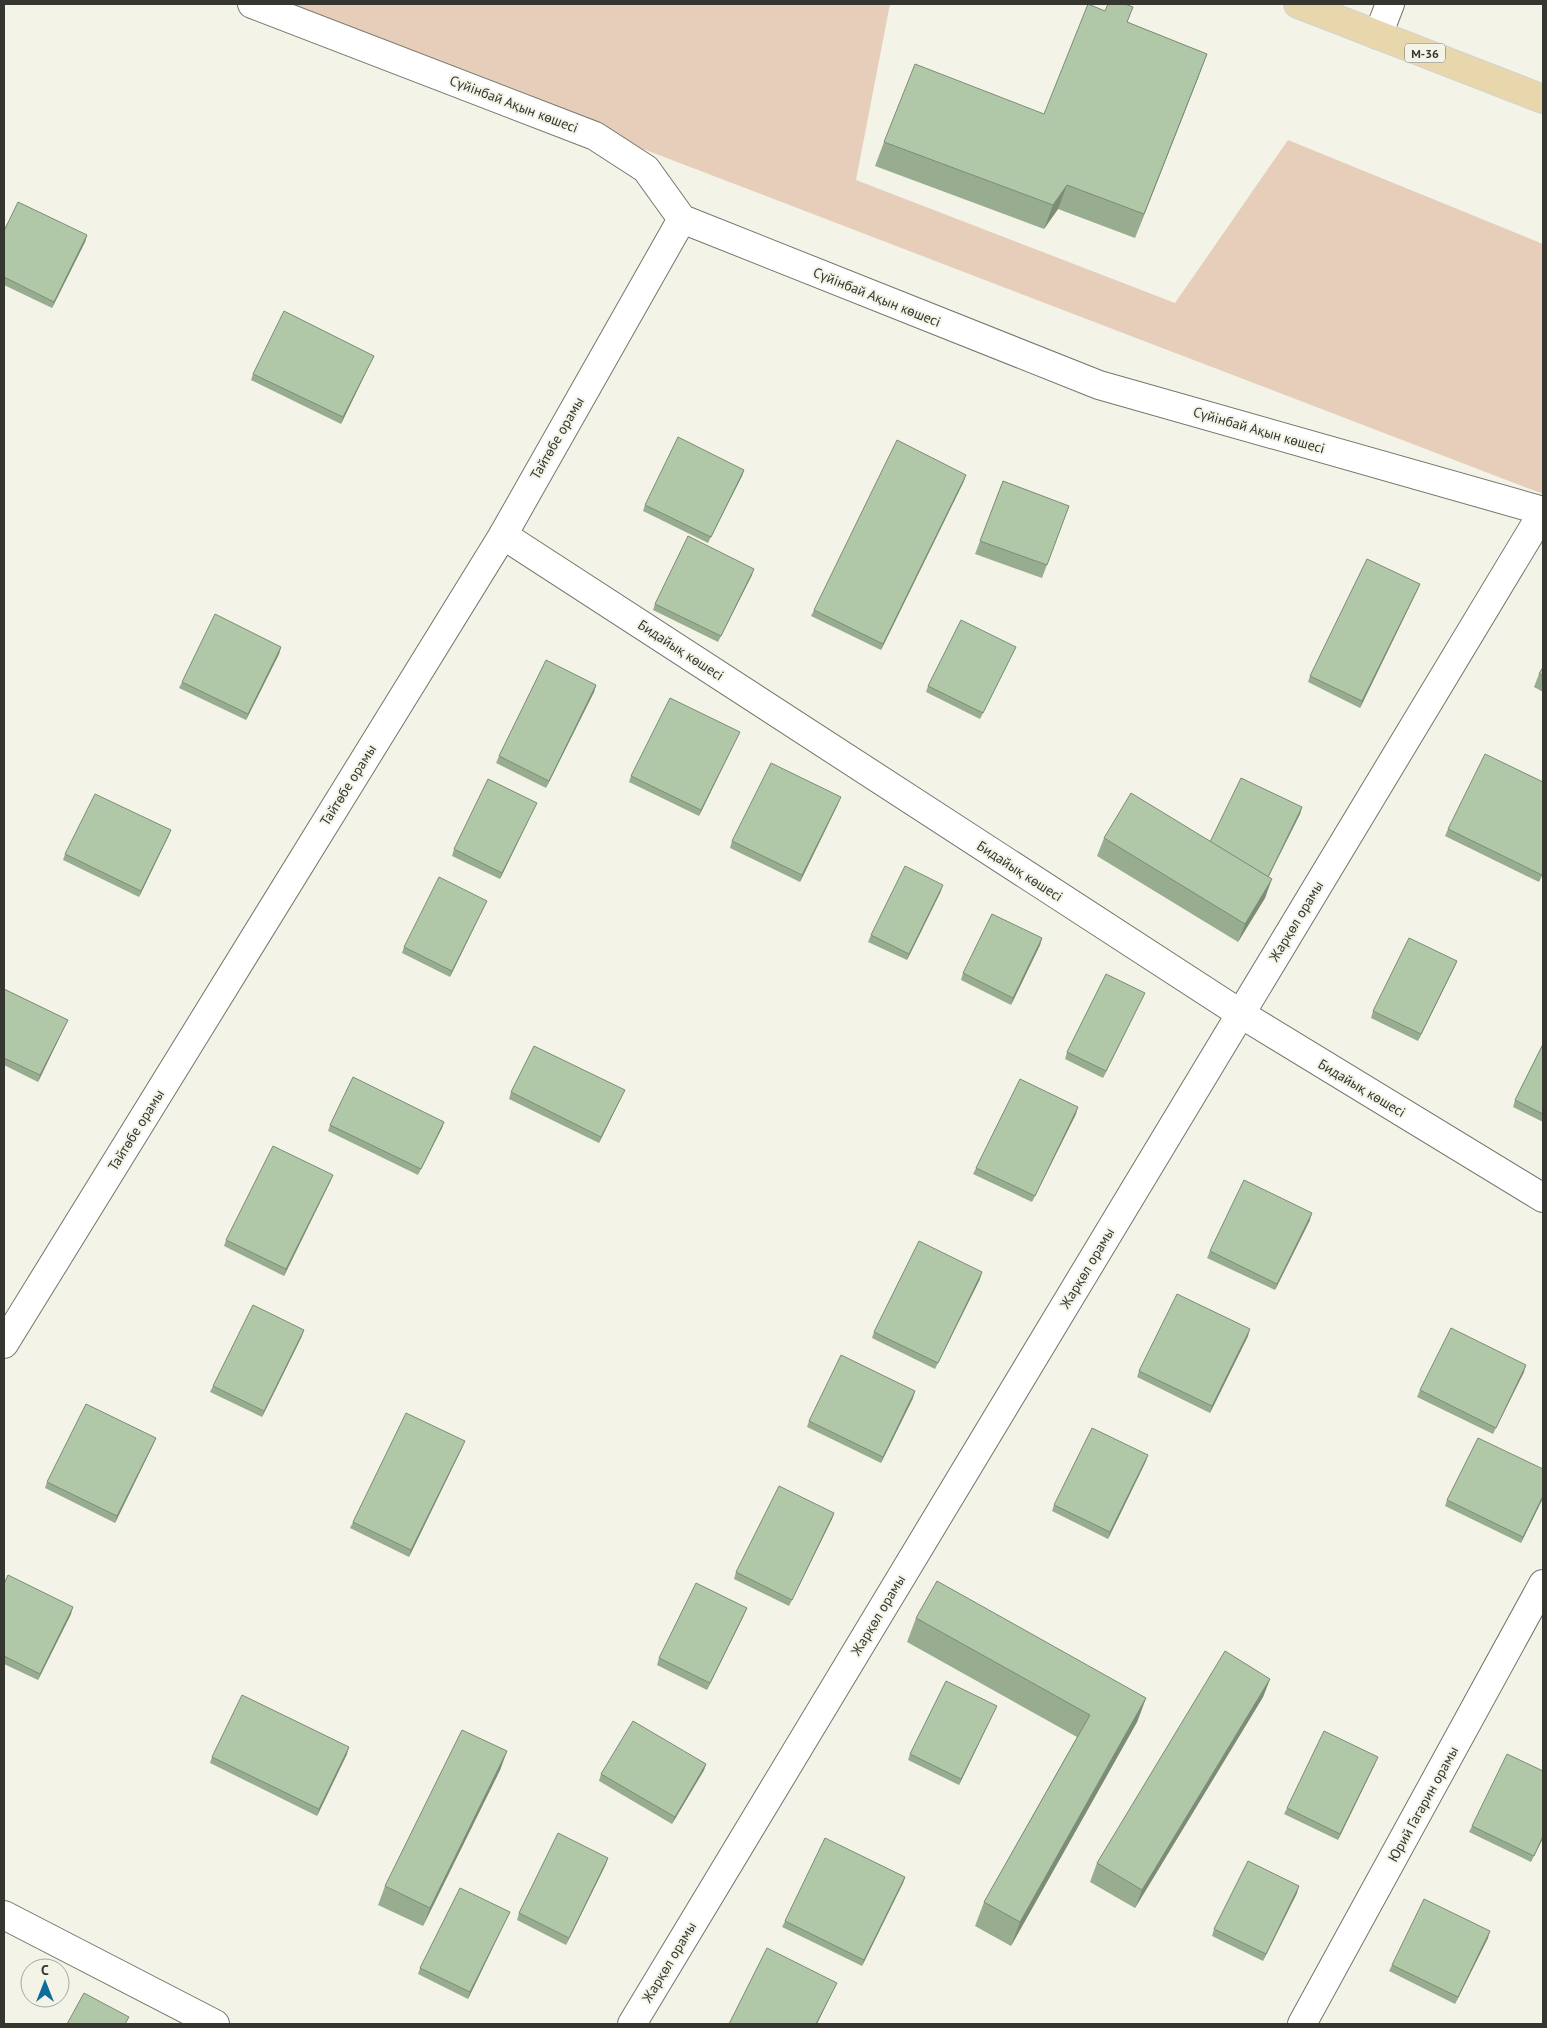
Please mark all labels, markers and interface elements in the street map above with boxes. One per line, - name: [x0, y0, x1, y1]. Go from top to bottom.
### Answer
- road number: M-36: [1405, 44, 1445, 62]
- street label: Сүйінбай Ақын көшесі: [447, 71, 581, 137]
- street label: Сүйінбай Ақын көшесі: [810, 263, 944, 331]
- street label: Тайтөбе орамы: [526, 394, 588, 482]
- street label: Сүйінбай Ақын көшесі: [1191, 403, 1327, 457]
- street label: Бидайық көшесі: [635, 616, 727, 684]
- street label: Тайтөбе орамы: [316, 741, 380, 829]
- street label: Бидайық көшесі: [974, 837, 1066, 905]
- street label: Жарқөл орамы: [1264, 877, 1327, 966]
- street label: Бидайық көшесі: [1315, 1055, 1409, 1121]
- street label: Тайтөбе орамы: [104, 1086, 168, 1174]
- street label: Жарқөл орамы: [1055, 1224, 1118, 1313]
- street label: Жарқөл орамы: [846, 1571, 909, 1660]
- street label: Юрий Гагарин орамы: [1384, 1743, 1462, 1865]
- street label: Жарқөл орамы: [637, 1918, 700, 2007]
- north arrow: [20, 1958, 70, 2008]
- text: С: [41, 1961, 49, 1979]

